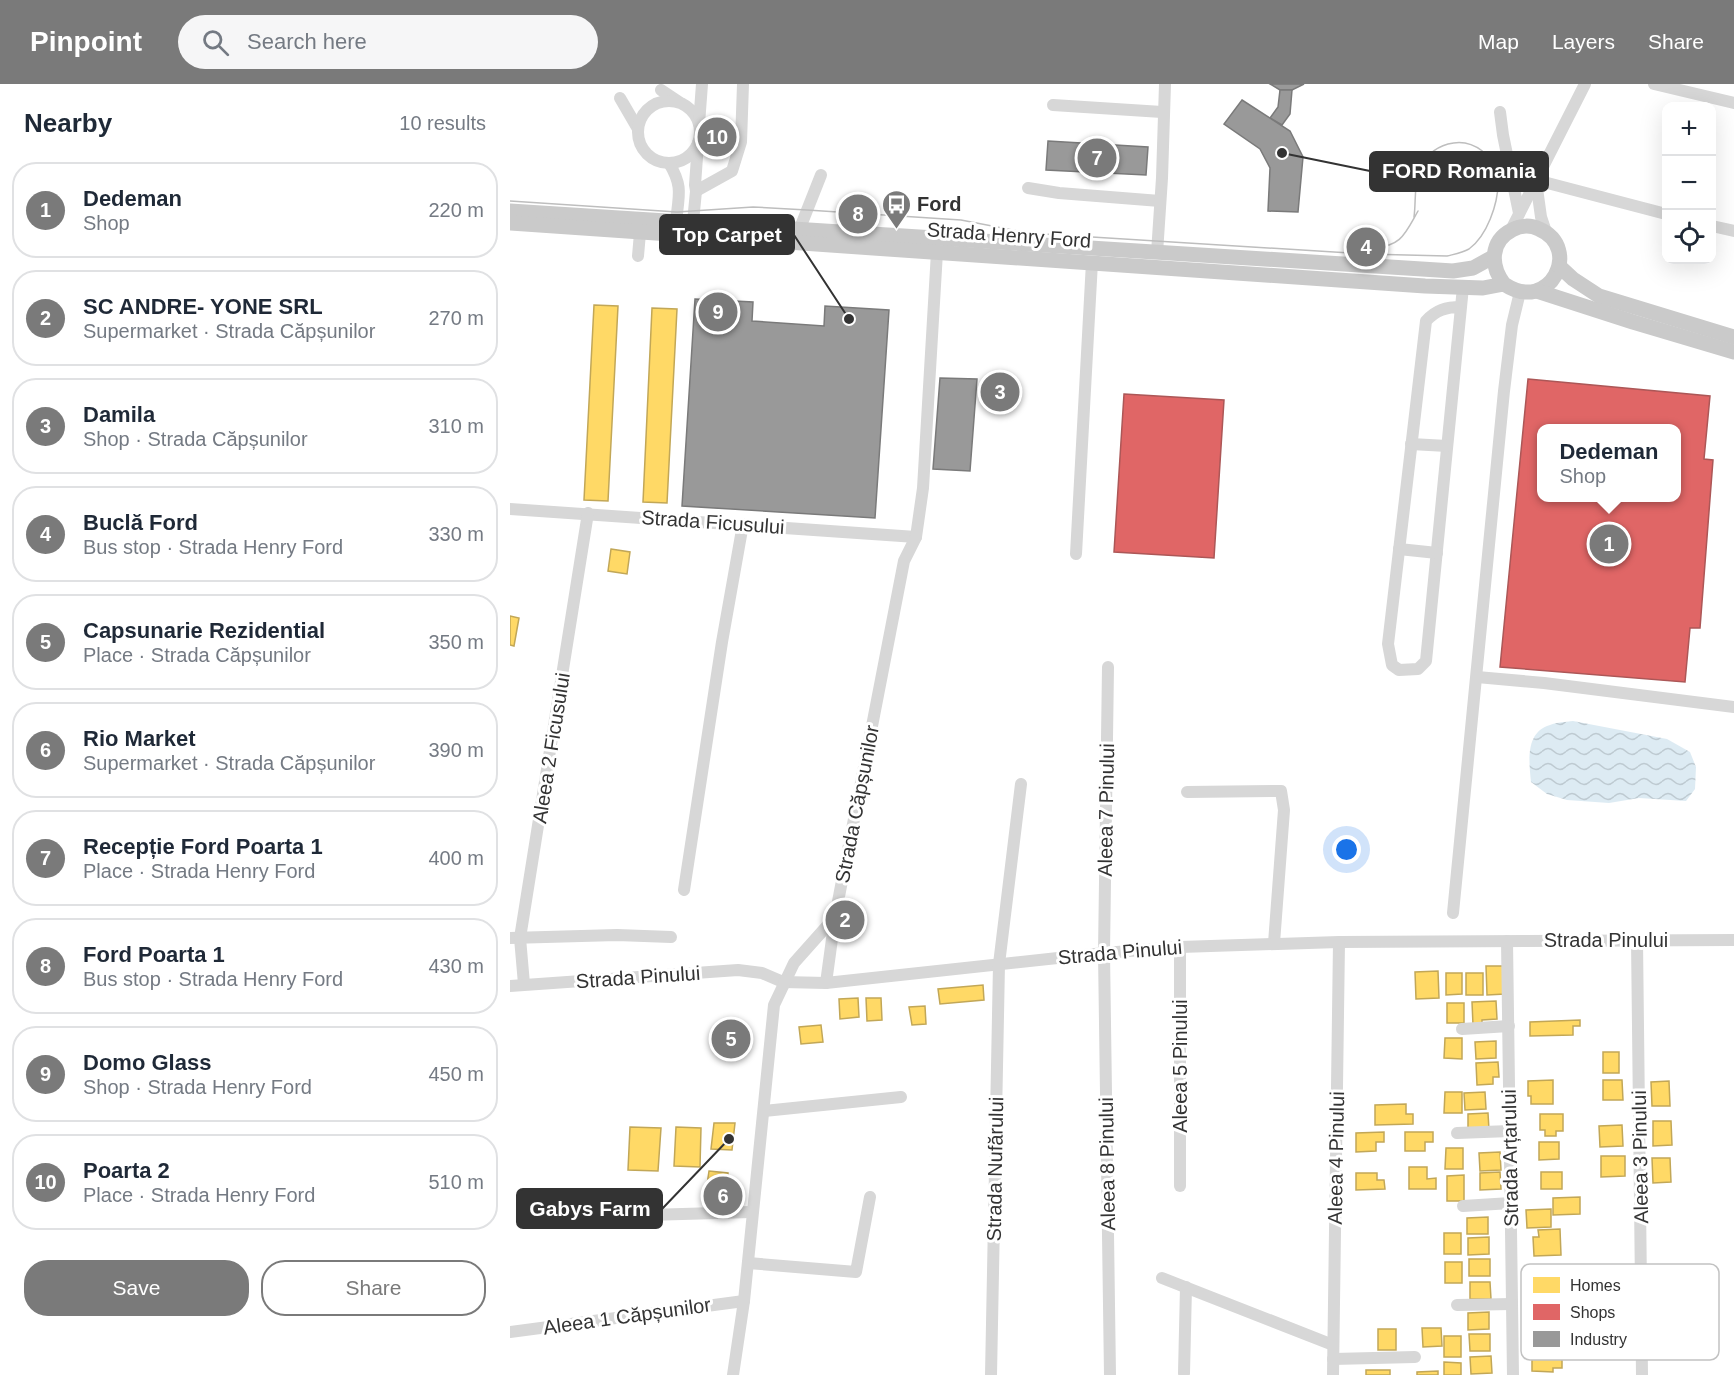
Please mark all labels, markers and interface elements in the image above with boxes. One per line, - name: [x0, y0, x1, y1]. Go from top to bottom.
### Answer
- search box: [178, 15, 598, 69]
- text: Pinpoint: [30, 26, 142, 57]
- icon: search: [199, 26, 232, 59]
- text: Search here: [247, 29, 367, 54]
- text: Map: [1478, 30, 1519, 53]
- text: Layers: [1552, 30, 1615, 53]
- text: Share: [1648, 30, 1704, 53]
- map controls: [1662, 102, 1716, 264]
- button: +: [1662, 102, 1716, 156]
- text: Nearby: [24, 108, 112, 138]
- text: 10 results: [399, 112, 486, 134]
- pin: 10: [698, 115, 736, 160]
- pin: 7: [1078, 136, 1116, 181]
- callout: FORD Romania: [1370, 152, 1548, 191]
- button: −: [1662, 156, 1716, 210]
- text: FORD Romania: [1382, 159, 1536, 182]
- text: Dedeman: [83, 186, 182, 211]
- bus stop icon: Ford: [880, 188, 912, 230]
- pin: 8: [838, 192, 878, 236]
- place label: Ford: [917, 193, 961, 215]
- text: 1: [40, 199, 51, 221]
- text: 220 m: [428, 199, 484, 221]
- button: locate: [1662, 210, 1716, 264]
- text: Shop: [83, 212, 130, 234]
- callout: Top Carpet: [660, 215, 794, 254]
- street label: Strada Henry Ford: [926, 218, 1092, 252]
- text: Top Carpet: [672, 223, 782, 246]
- pin: 4: [1346, 224, 1386, 270]
- pin: 9: [698, 290, 738, 334]
- text: SC ANDRE- YONE SRL: [83, 294, 323, 319]
- text: 2: [40, 307, 51, 329]
- text: 270 m: [428, 307, 484, 329]
- text: Supermarket · Strada Căpșunilor: [83, 320, 375, 342]
- pin: 3: [980, 370, 1020, 414]
- text: Damila: [83, 402, 155, 427]
- text: 3: [40, 415, 51, 437]
- text: 310 m: [428, 415, 484, 437]
- popup: [1537, 424, 1681, 502]
- text: Shop · Strada Căpșunilor: [83, 428, 308, 450]
- text: Dedeman: [1559, 439, 1659, 464]
- text: Shop: [1559, 465, 1606, 487]
- street label: Strada Ficusului: [641, 506, 785, 538]
- text: Buclă Ford: [83, 510, 198, 535]
- pin: 1: [1590, 522, 1628, 566]
- text: 4: [40, 523, 51, 545]
- text: 330 m: [428, 523, 484, 545]
- text: Bus stop · Strada Henry Ford: [83, 536, 343, 558]
- text: Capsunarie Rezidential: [83, 618, 325, 643]
- text: 5: [40, 631, 51, 653]
- text: 350 m: [428, 631, 484, 653]
- text: Place · Strada Căpșunilor: [83, 644, 311, 666]
- street label: Aleea 2 Ficusului: [528, 671, 574, 825]
- street label: Strada Căpșunilor: [831, 723, 883, 885]
- text: Rio Market: [83, 726, 195, 751]
- text: 6: [40, 739, 51, 761]
- text: 390 m: [428, 739, 484, 761]
- street label: Aleea 7 Pinului: [1094, 743, 1118, 877]
- text: Supermarket · Strada Căpșunilor: [83, 752, 375, 774]
- text: Recepție Ford Poarta 1: [83, 834, 323, 859]
- your location: [1332, 835, 1361, 864]
- text: 7: [40, 847, 51, 869]
- text: 400 m: [428, 847, 484, 869]
- text: Place · Strada Henry Ford: [83, 860, 315, 882]
- pin: 2: [826, 898, 864, 942]
- street label: Strada Pinului: [1544, 929, 1668, 951]
- street label: Strada Pinului: [1057, 936, 1183, 968]
- text: Ford Poarta 1: [83, 942, 225, 967]
- text: 8: [40, 955, 51, 977]
- text: 430 m: [428, 955, 484, 977]
- street label: Strada Pinului: [575, 962, 701, 992]
- text: Bus stop · Strada Henry Ford: [83, 968, 343, 990]
- street label: Aleea 5 Pinului: [1169, 999, 1191, 1133]
- pin: 5: [712, 1016, 750, 1062]
- text: Domo Glass: [83, 1050, 211, 1075]
- text: 9: [40, 1063, 51, 1085]
- text: 450 m: [428, 1063, 484, 1085]
- text: Shop · Strada Henry Ford: [83, 1076, 312, 1098]
- street label: Strada Arțarului: [1498, 1089, 1522, 1227]
- street label: Aleea 3 Pinului: [1628, 1090, 1652, 1224]
- street label: Aleea 4 Pinului: [1324, 1091, 1348, 1225]
- street label: Strada Nufărului: [983, 1097, 1007, 1241]
- street label: Aleea 8 Pinului: [1095, 1097, 1119, 1231]
- text: Poarta 2: [83, 1158, 170, 1183]
- text: 10: [34, 1171, 57, 1193]
- text: 510 m: [428, 1171, 484, 1193]
- pin: 6: [704, 1174, 742, 1218]
- text: Place · Strada Henry Ford: [83, 1184, 315, 1206]
- callout: Gabys Farm: [517, 1189, 662, 1228]
- text: Gabys Farm: [529, 1197, 651, 1220]
- button: Save: [24, 1260, 249, 1316]
- button: Share: [261, 1260, 486, 1316]
- legend: [1521, 1264, 1719, 1360]
- text: Homes: [1570, 1277, 1621, 1294]
- street label: Aleea 1 Căpșunilor: [542, 1293, 713, 1339]
- text: Shops: [1570, 1304, 1615, 1321]
- text: Industry: [1570, 1331, 1627, 1348]

